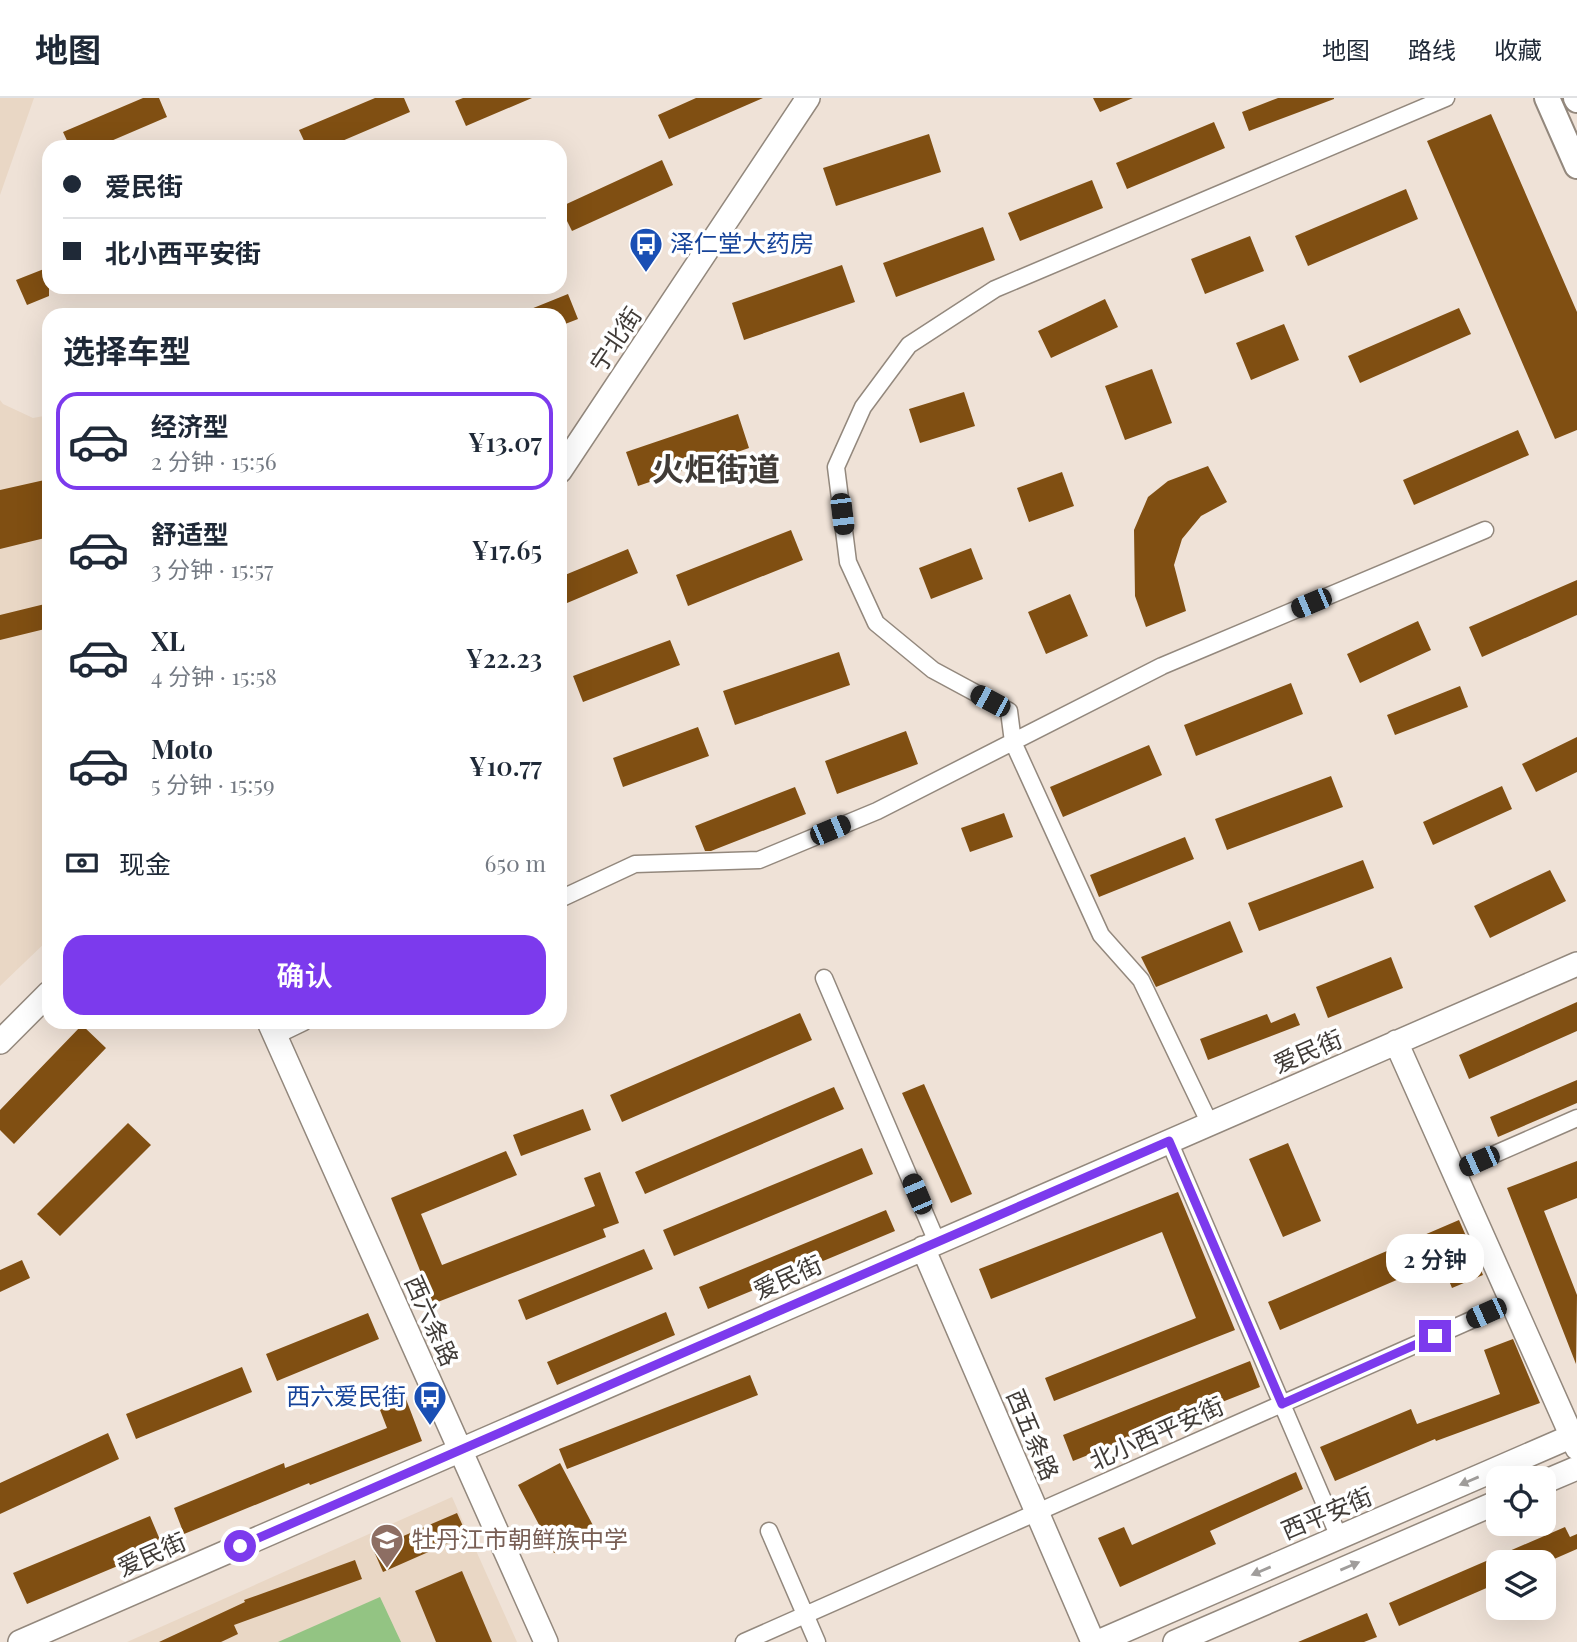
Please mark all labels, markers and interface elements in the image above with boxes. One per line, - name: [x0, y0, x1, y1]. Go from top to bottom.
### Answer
- text: 地图: [35, 26, 101, 70]
- text: 地图: [1322, 33, 1370, 65]
- text: 路线: [1408, 33, 1456, 65]
- text: 收藏: [1494, 33, 1542, 65]
- text: 爱民街: [105, 168, 183, 203]
- bus stop icon: 泽仁堂大药房: [627, 225, 665, 274]
- place label: 泽仁堂大药房: [670, 226, 814, 258]
- text: 北小西平安街: [105, 235, 261, 270]
- street label: 宁北街: [581, 300, 648, 378]
- text: 选择车型: [63, 328, 191, 371]
- text: 经济型: [151, 408, 229, 443]
- icon: car: [67, 410, 130, 473]
- text: ¥13.07: [468, 424, 542, 459]
- text: 2 分钟 · 15:56: [151, 445, 277, 476]
- district label: 火炬街道: [652, 446, 780, 489]
- car: [830, 492, 855, 536]
- text: 舒适型: [151, 516, 229, 551]
- icon: car: [67, 518, 130, 581]
- text: ¥17.65: [472, 532, 542, 567]
- text: 3 分钟 · 15:57: [151, 553, 273, 584]
- car: [1288, 585, 1335, 621]
- text: XL: [151, 623, 185, 658]
- icon: car: [67, 626, 130, 689]
- text: ¥22.23: [466, 640, 542, 675]
- text: 4 分钟 · 15:58: [151, 660, 277, 691]
- car: [967, 682, 1014, 720]
- text: Moto: [151, 731, 213, 766]
- icon: car: [67, 734, 130, 797]
- text: ¥10.77: [469, 748, 542, 783]
- text: 5 分钟 · 15:59: [151, 768, 275, 799]
- car: [807, 812, 854, 848]
- icon: cash: [63, 844, 101, 882]
- text: 现金: [119, 846, 171, 881]
- text: 650 m: [485, 847, 546, 878]
- button: 确认: [63, 935, 546, 1015]
- street label: 爱民街: [1268, 1021, 1347, 1079]
- car: [1456, 1143, 1503, 1179]
- car: [900, 1171, 935, 1217]
- callout: 2 分钟: [1386, 1234, 1484, 1284]
- text: 2 分钟: [1403, 1243, 1467, 1274]
- street label: 爱民街: [748, 1247, 827, 1305]
- street label: 西六条路: [399, 1270, 467, 1371]
- car: [1463, 1295, 1510, 1331]
- route end: [1419, 1320, 1451, 1352]
- bus stop icon: 西六爱民街: [411, 1378, 449, 1427]
- place label: 西六爱民街: [286, 1379, 406, 1411]
- street label: 西五条路: [1000, 1384, 1067, 1485]
- street label: 北小西平安街: [1084, 1388, 1228, 1476]
- map controls: [1486, 1466, 1556, 1620]
- button: locate: [1486, 1466, 1556, 1536]
- one-way arrow: [1459, 1476, 1480, 1487]
- street label: 西平安街: [1276, 1479, 1377, 1546]
- school or university icon: 牡丹江市朝鲜族中学: [368, 1521, 406, 1570]
- place label: 牡丹江市朝鲜族中学: [412, 1522, 628, 1554]
- street label: 爱民街: [112, 1524, 191, 1582]
- route start: [224, 1530, 256, 1562]
- button: layers: [1486, 1550, 1556, 1620]
- one-way arrow: [1340, 1560, 1360, 1572]
- one-way arrow: [1250, 1566, 1271, 1577]

